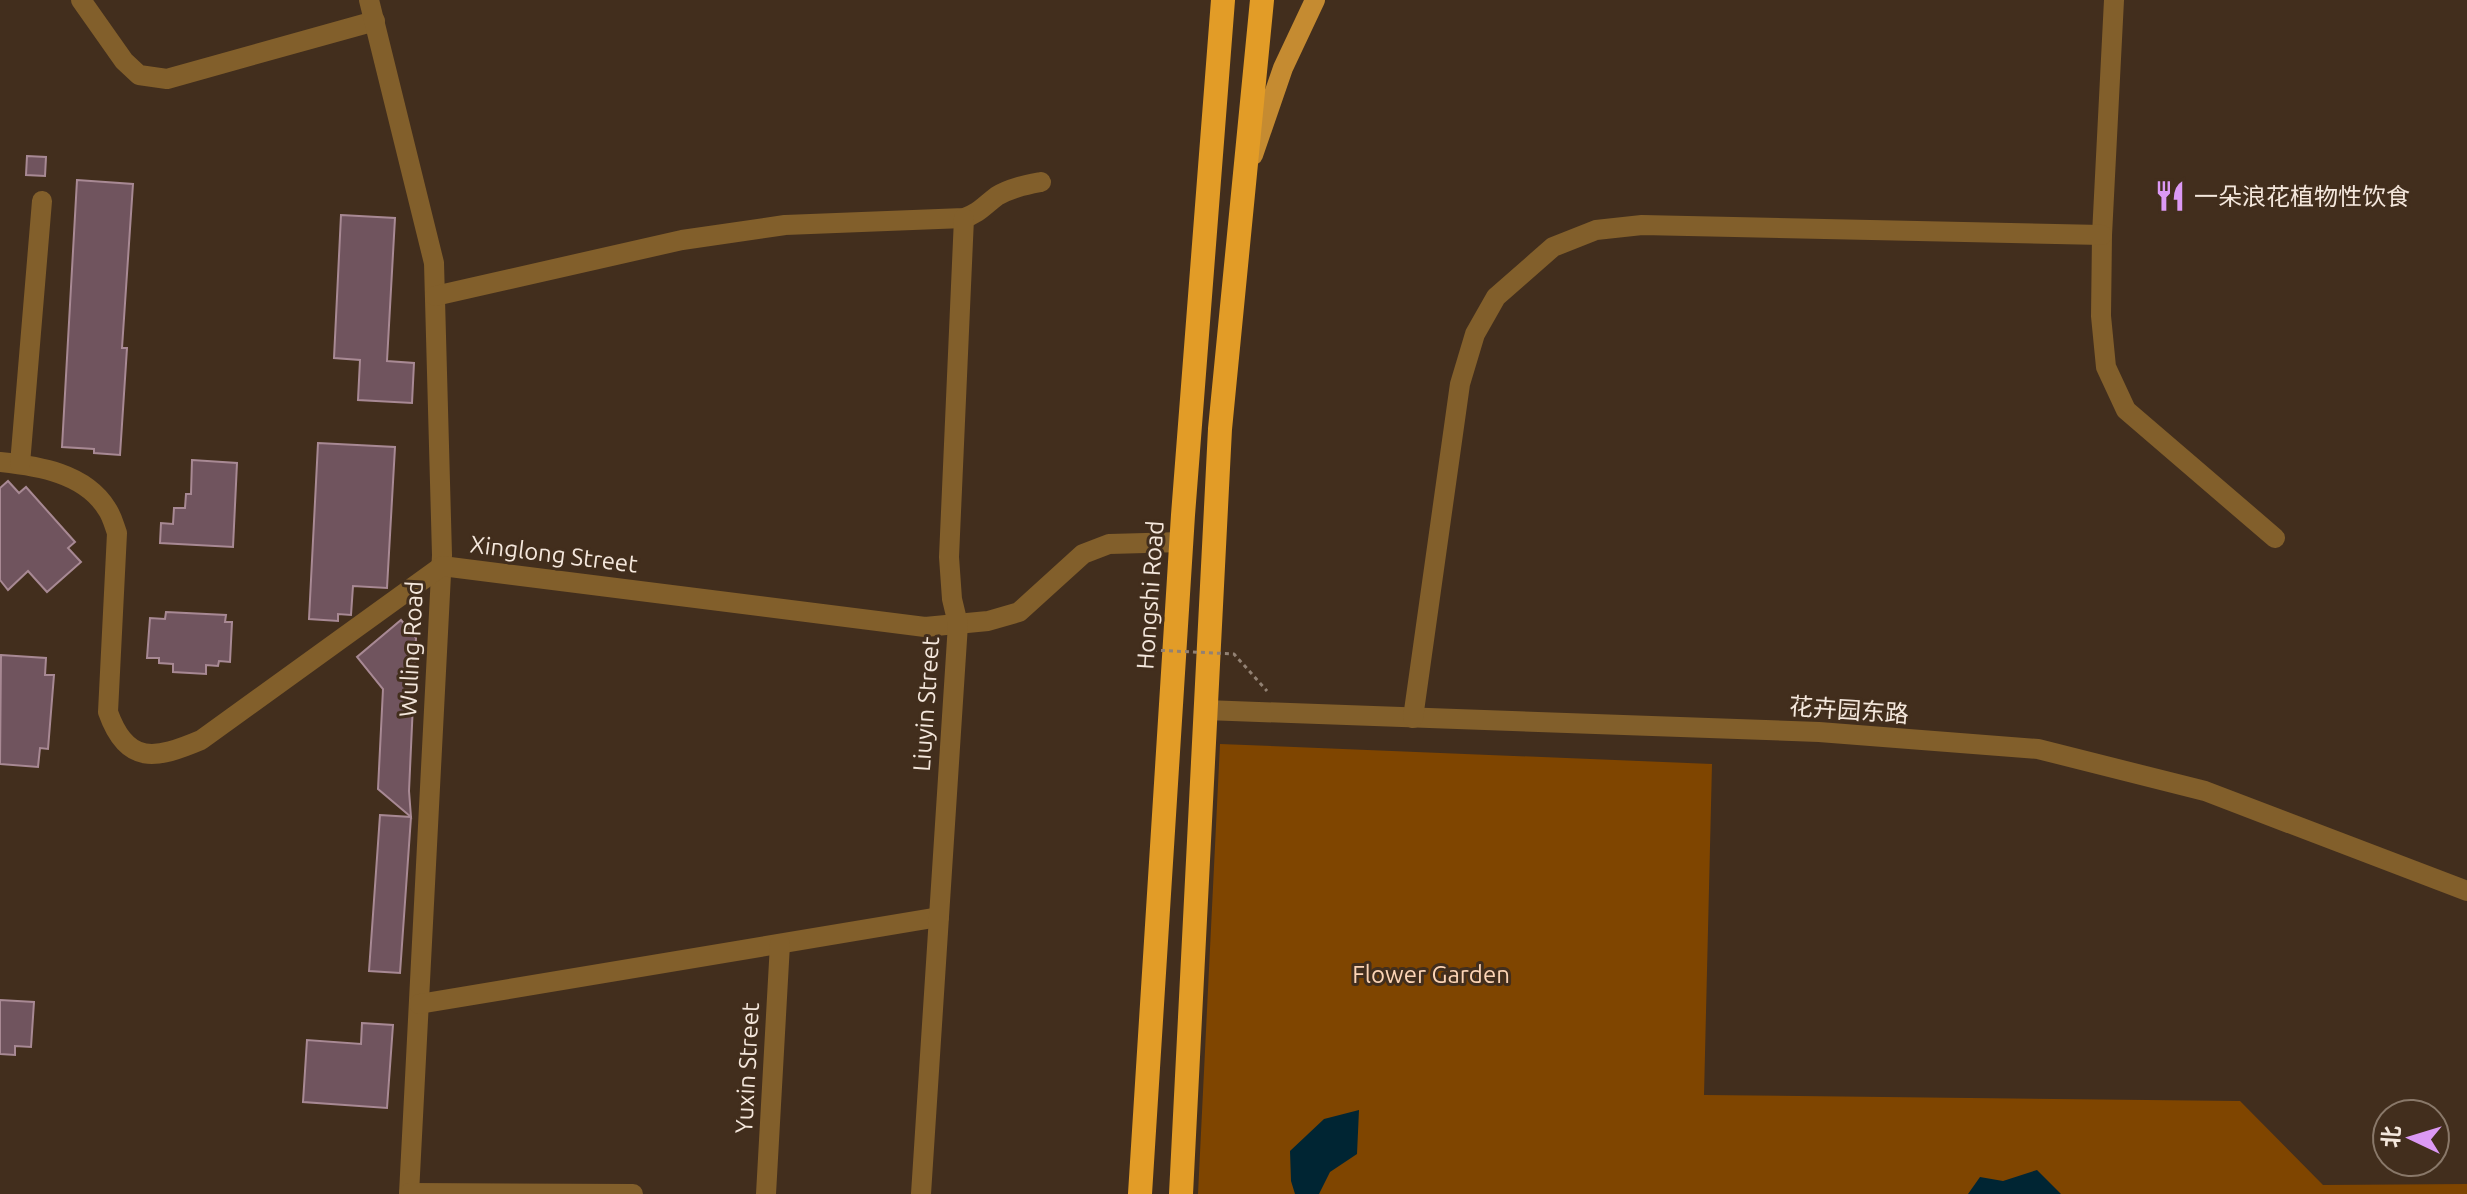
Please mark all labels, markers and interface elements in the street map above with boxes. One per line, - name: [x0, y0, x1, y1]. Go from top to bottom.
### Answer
- restaurant icon: 一朵浪花植物性饮食: [2153, 179, 2187, 213]
- place label: 一朵浪花植物性饮食: [2194, 183, 2410, 210]
- street label: Hongshi Road: [1131, 520, 1169, 670]
- street label: Xinglong Street: [469, 530, 640, 578]
- street label: Wuling Road: [394, 580, 428, 718]
- street label: Liuyin Street: [908, 635, 944, 772]
- street label: 花卉园东路: [1788, 692, 1910, 728]
- park label: Flower Garden: [1352, 961, 1510, 988]
- street label: Yuxin Street: [730, 1001, 764, 1134]
- north arrow: [2371, 1098, 2451, 1178]
- text: 北: [2377, 1125, 2404, 1148]

